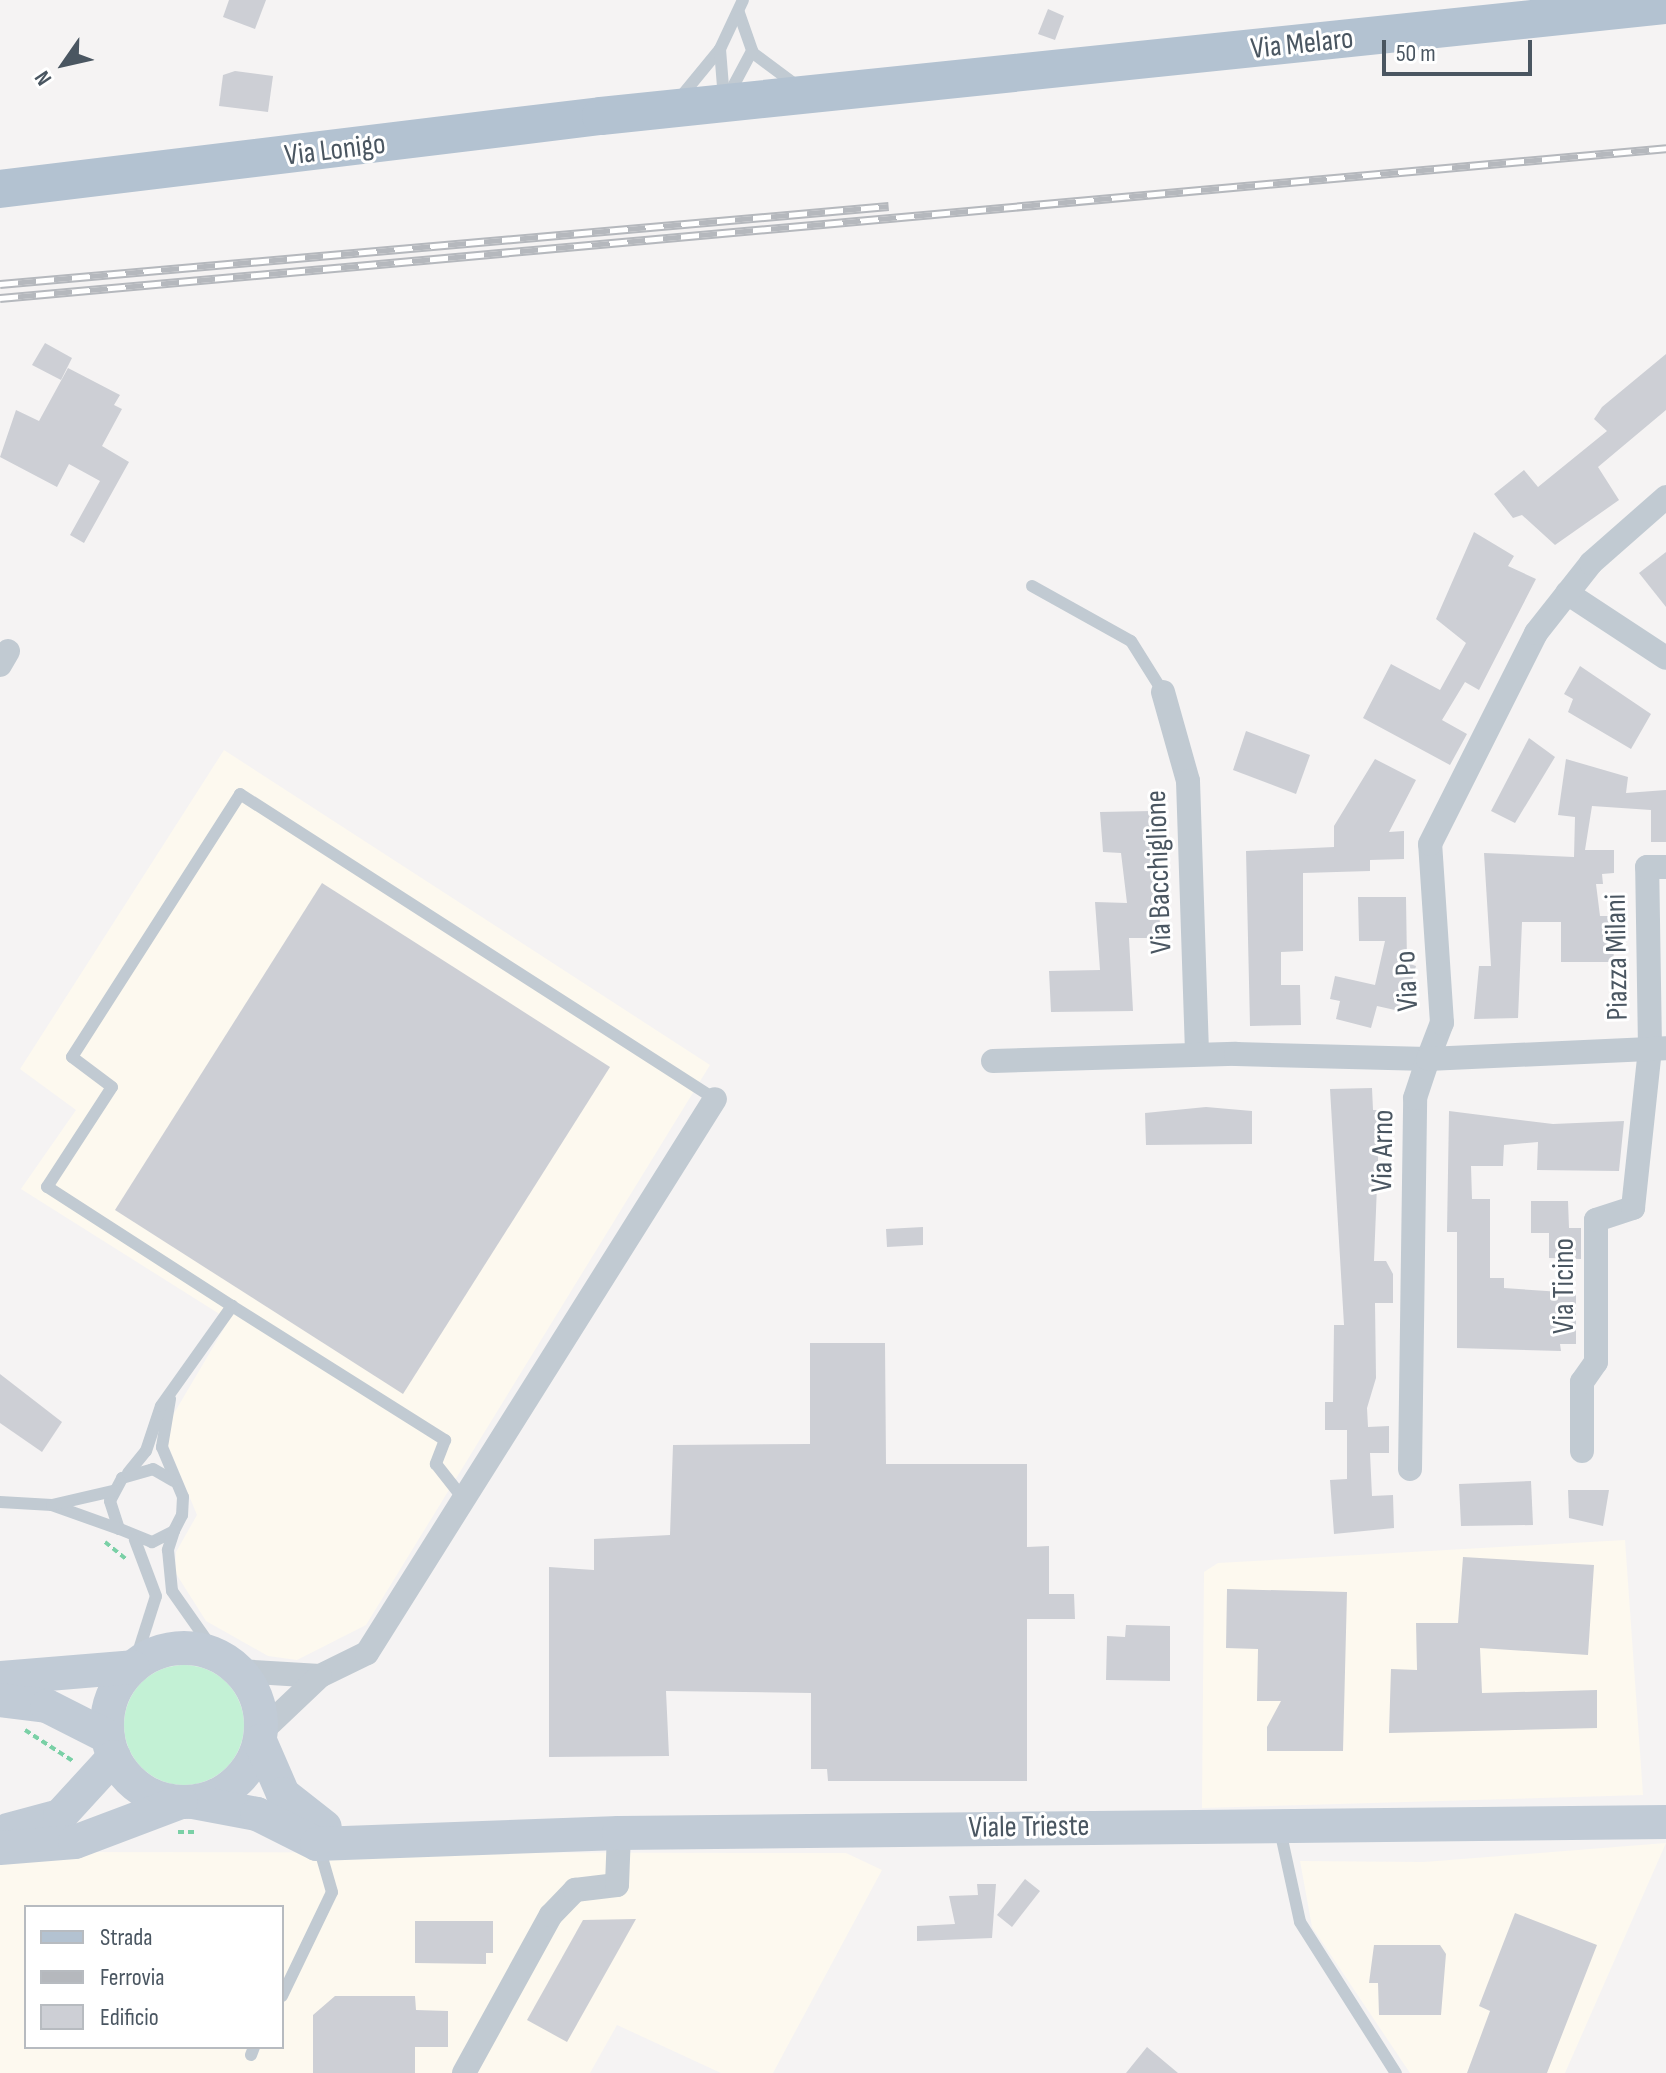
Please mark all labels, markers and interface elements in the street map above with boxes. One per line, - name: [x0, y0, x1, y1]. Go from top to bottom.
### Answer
- street label: Via Melaro: [1249, 21, 1355, 67]
- north arrow: [24, 24, 104, 104]
- scale bar: [1386, 24, 1536, 74]
- text: 50 m: [1396, 39, 1436, 68]
- text: N: [29, 65, 58, 90]
- street label: Via Lonigo: [283, 126, 387, 174]
- street label: Via Bacchiglione: [1138, 790, 1180, 954]
- street label: Piazza Milani: [1598, 893, 1636, 1021]
- street label: Via Po: [1387, 950, 1427, 1012]
- street label: Via Arno: [1364, 1109, 1402, 1193]
- street label: Via Ticino: [1546, 1238, 1582, 1334]
- street label: Viale Trieste: [968, 1808, 1090, 1846]
- legend: [24, 1905, 284, 2049]
- text: Strada: [100, 1923, 153, 1952]
- text: Ferrovia: [100, 1963, 165, 1992]
- text: Edificio: [100, 2003, 159, 2032]

